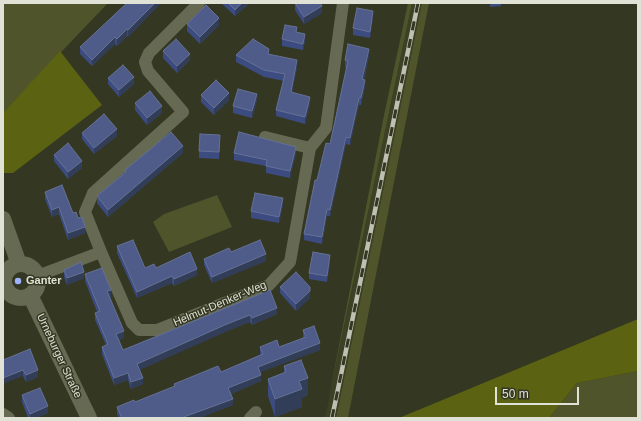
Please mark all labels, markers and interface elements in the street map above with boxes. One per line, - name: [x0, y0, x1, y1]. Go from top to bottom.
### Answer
- place label: Ganter: [26, 274, 61, 288]
- marker: Ganter: [13, 276, 23, 286]
- street label: Helmut-Denker-Weg: [171, 278, 269, 330]
- street label: Urneburger Straße: [34, 312, 84, 400]
- scale bar: [497, 379, 581, 405]
- text: 50 m: [502, 387, 529, 401]

